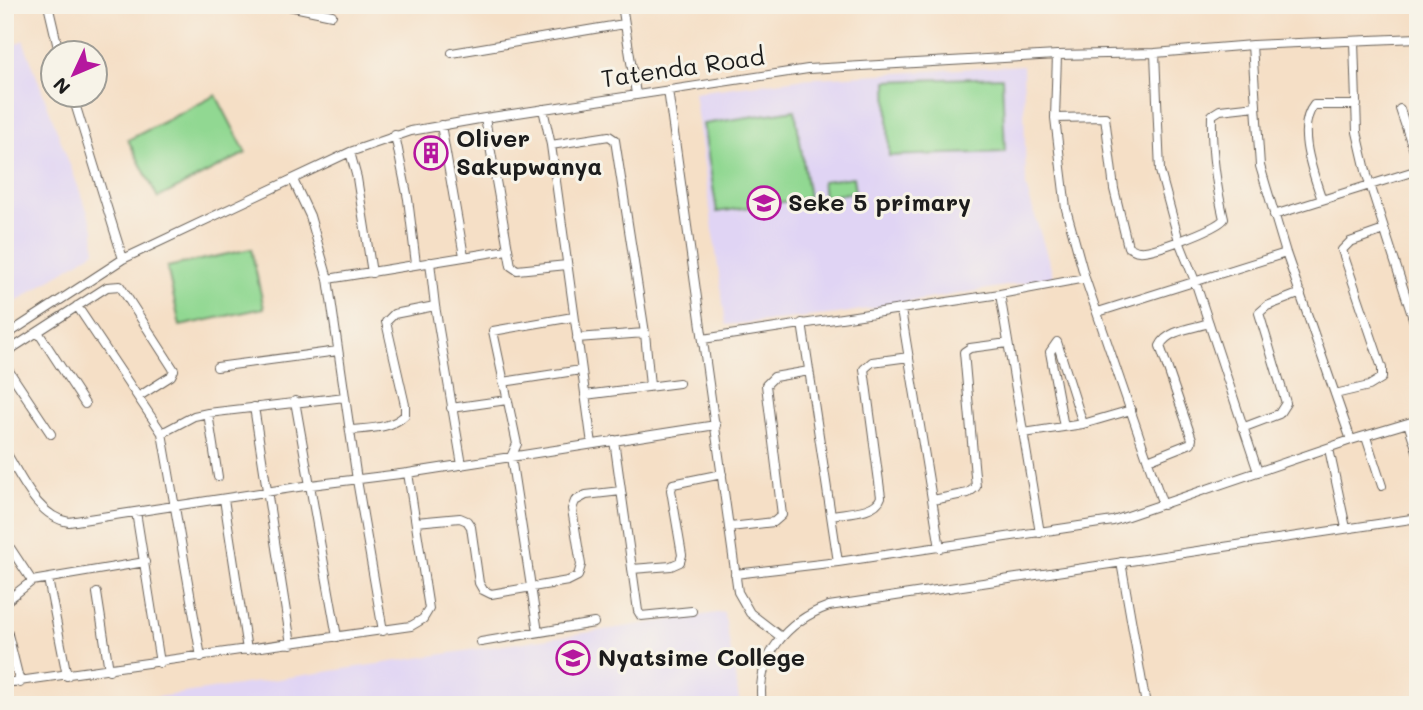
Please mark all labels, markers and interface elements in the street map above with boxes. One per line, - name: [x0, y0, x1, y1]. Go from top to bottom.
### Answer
- north arrow: [38, 38, 108, 108]
- street label: Tatenda Road: [599, 40, 766, 93]
- text: N: [47, 72, 75, 100]
- place label: Oliver Sakupwanya: [456, 122, 602, 181]
- building icon: Oliver Sakupwanya: [412, 134, 450, 172]
- school or university icon: Seke 5 primary: [745, 184, 783, 222]
- place label: Seke 5 primary: [788, 186, 971, 217]
- school or university icon: Nyatsime College: [554, 639, 592, 677]
- place label: Nyatsime College: [598, 641, 805, 672]

